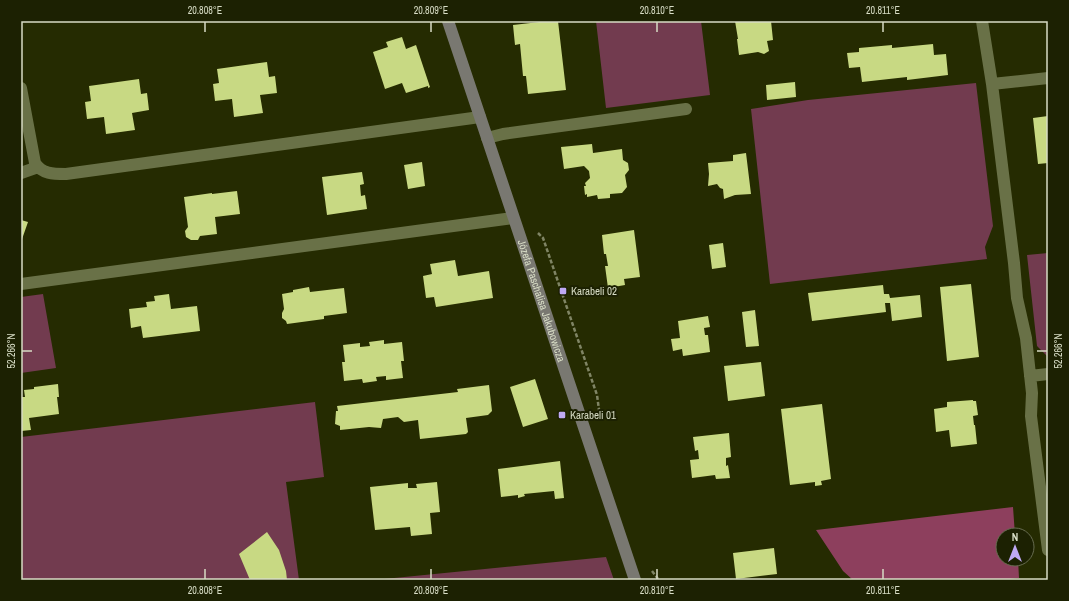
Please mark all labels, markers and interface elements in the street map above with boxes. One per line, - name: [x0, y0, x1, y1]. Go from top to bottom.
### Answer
- text: 20.808°E: [188, 4, 222, 17]
- text: 20.809°E: [414, 4, 448, 17]
- text: 20.810°E: [640, 4, 674, 17]
- text: 20.811°E: [866, 4, 900, 17]
- street label: Józefa Paschalisa Jakubowicza: [515, 238, 569, 364]
- place label: Karabeli 02: [571, 284, 617, 298]
- marker: Karabeli 02: [558, 286, 568, 296]
- text: 52.266°N: [5, 333, 18, 369]
- text: 52.266°N: [1052, 333, 1065, 369]
- place label: Karabeli 01: [570, 408, 616, 422]
- marker: Karabeli 01: [557, 410, 567, 420]
- north arrow: [995, 527, 1035, 567]
- text: N: [1012, 530, 1018, 544]
- text: 20.808°E: [188, 584, 222, 597]
- text: 20.809°E: [414, 584, 448, 597]
- text: 20.810°E: [640, 584, 674, 597]
- text: 20.811°E: [866, 584, 900, 597]

